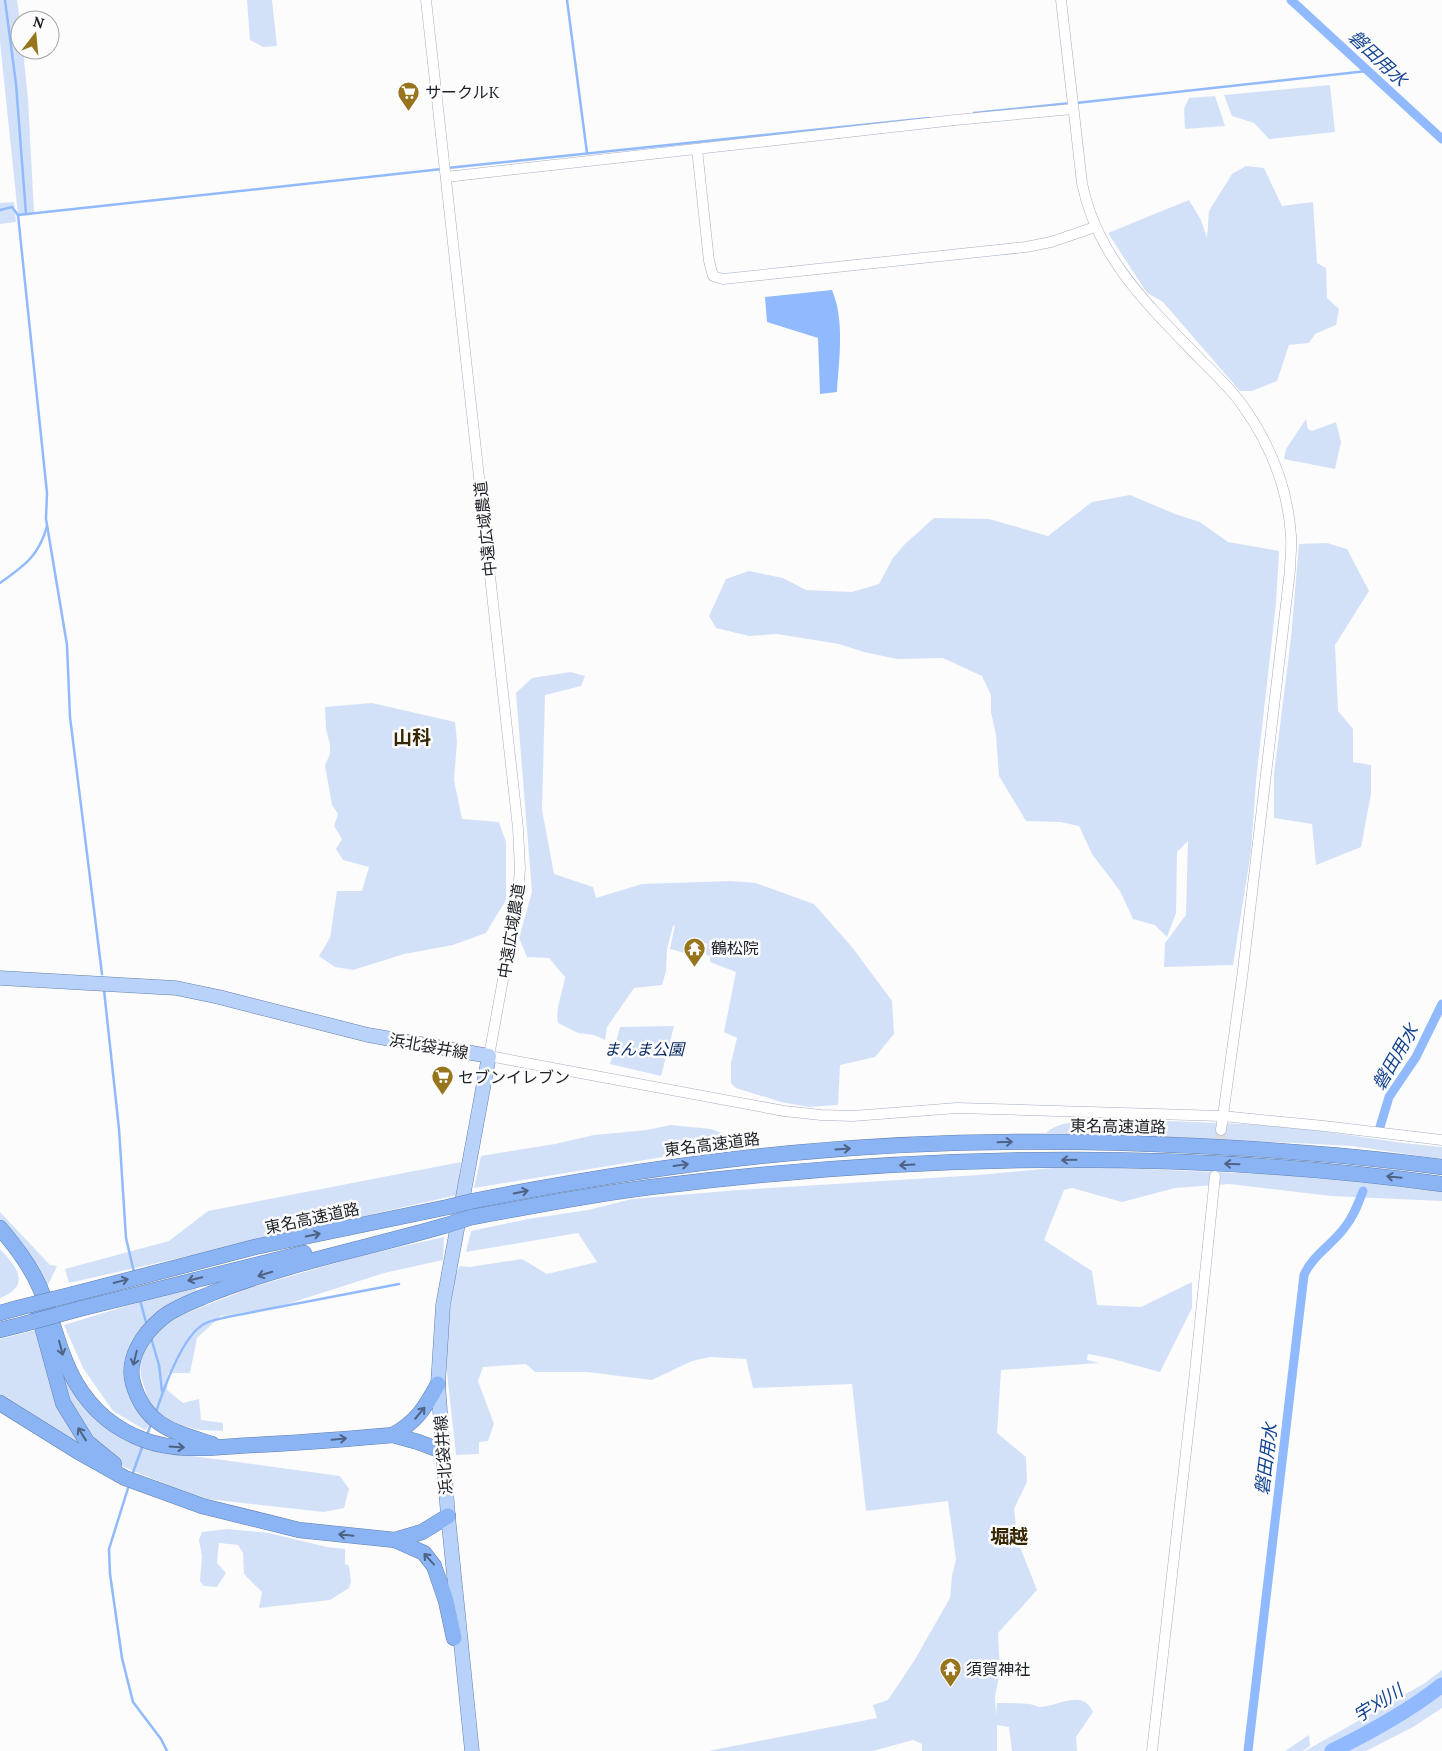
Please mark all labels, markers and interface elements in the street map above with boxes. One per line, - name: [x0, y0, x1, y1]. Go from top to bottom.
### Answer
- north arrow: [10, 10, 60, 60]
- text: N: [31, 12, 46, 33]
- water label: 磐田用水: [1344, 25, 1414, 92]
- supermarket icon: サークルK: [397, 80, 421, 111]
- place label: サークルK: [425, 82, 500, 102]
- street label: 中遠広域農道: [470, 480, 500, 578]
- district label: 山科: [393, 725, 431, 749]
- street label: 中遠広域農道: [494, 882, 528, 980]
- temple icon: 鶴松院: [683, 936, 707, 967]
- place label: 鶴松院: [711, 938, 759, 958]
- water label: 磐田用水: [1367, 1018, 1424, 1094]
- street label: 浜北袋井線: [388, 1029, 470, 1063]
- park label: まんま公園: [604, 1039, 686, 1059]
- supermarket icon: セブンイレブン: [430, 1065, 454, 1096]
- place label: セブンイレブン: [458, 1067, 570, 1087]
- street label: 東名高速道路: [1070, 1115, 1166, 1137]
- street label: 東名高速道路: [663, 1128, 761, 1160]
- one-way arrow: [996, 1137, 1013, 1147]
- one-way arrow: [835, 1145, 851, 1154]
- one-way arrow: [1062, 1155, 1078, 1164]
- one-way arrow: [1224, 1159, 1240, 1168]
- one-way arrow: [673, 1160, 689, 1170]
- one-way arrow: [899, 1160, 915, 1169]
- one-way arrow: [1386, 1172, 1402, 1182]
- one-way arrow: [512, 1186, 528, 1196]
- street label: 東名高速道路: [263, 1198, 361, 1238]
- one-way arrow: [304, 1230, 320, 1239]
- one-way arrow: [257, 1270, 273, 1280]
- one-way arrow: [187, 1275, 203, 1284]
- one-way arrow: [112, 1276, 128, 1285]
- one-way arrow: [57, 1340, 66, 1356]
- one-way arrow: [130, 1350, 139, 1366]
- one-way arrow: [414, 1407, 425, 1420]
- street label: 浜北袋井線: [430, 1414, 456, 1496]
- water label: 磐田用水: [1250, 1420, 1282, 1496]
- one-way arrow: [77, 1427, 87, 1441]
- one-way arrow: [331, 1434, 347, 1444]
- one-way arrow: [168, 1442, 184, 1451]
- district label: 堀越: [990, 1524, 1028, 1548]
- one-way arrow: [339, 1530, 355, 1540]
- one-way arrow: [423, 1553, 434, 1566]
- temple icon: 須賀神社: [938, 1657, 962, 1688]
- place label: 須賀神社: [966, 1659, 1030, 1679]
- water label: 宇刈川: [1349, 1678, 1409, 1727]

